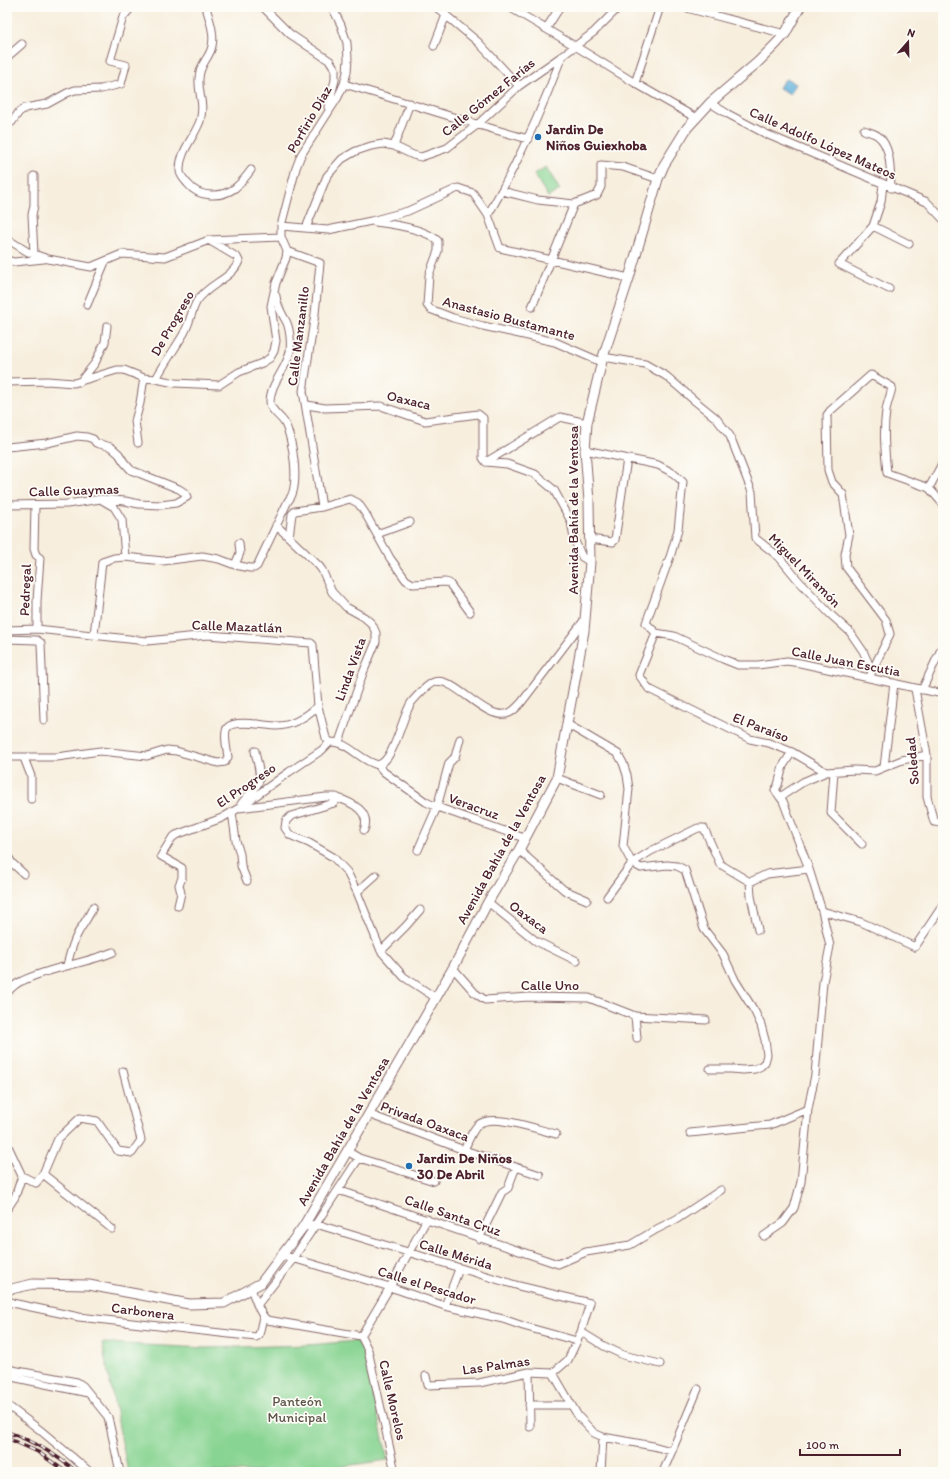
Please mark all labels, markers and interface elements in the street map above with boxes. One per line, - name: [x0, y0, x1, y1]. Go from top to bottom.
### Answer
- north arrow: [888, 22, 928, 62]
- text: N: [906, 26, 917, 40]
- street label: Calle Gómez Farías: [438, 54, 539, 140]
- street label: Porfirio Díaz: [283, 82, 336, 156]
- street label: Calle Adolfo López Mateos: [747, 103, 899, 184]
- place label: Jardin De Niños Guiexhoba: [545, 121, 648, 154]
- marker: Jardin De Niños Guiexhoba: [533, 132, 543, 142]
- street label: Calle Manzanillo: [284, 285, 313, 387]
- street label: De Progreso: [147, 288, 198, 359]
- street label: Anastasio Bustamante: [441, 293, 577, 344]
- street label: Oaxaca: [385, 387, 433, 414]
- street label: Avenida Bahía de la Ventosa: [565, 425, 582, 595]
- street label: Calle Guaymas: [29, 480, 119, 501]
- street label: Miguel Miramón: [765, 530, 845, 611]
- street label: Pedregal: [16, 564, 35, 616]
- street label: Calle Mazatlán: [191, 616, 283, 637]
- street label: Linda Vista: [331, 634, 370, 703]
- street label: Calle Juan Escutia: [790, 643, 903, 681]
- street label: El Paraíso: [730, 709, 791, 746]
- street label: Soledad: [902, 736, 923, 786]
- street label: El Progreso: [213, 759, 279, 811]
- street label: Avenida Bahía de la Ventosa: [453, 771, 550, 927]
- street label: Veracruz: [446, 789, 502, 824]
- street label: Oaxaca: [506, 897, 552, 938]
- street label: Calle Uno: [521, 977, 579, 994]
- street label: Avenida Bahía de la Ventosa: [294, 1053, 393, 1209]
- street label: Privada Oaxaca: [378, 1098, 472, 1146]
- place label: Jardin De Niños 30 De Abril: [416, 1150, 512, 1183]
- marker: Jardin De Niños 30 De Abril: [404, 1161, 414, 1171]
- street label: Calle Santa Cruz: [402, 1191, 504, 1240]
- street label: Calle Mérida: [417, 1235, 495, 1274]
- street label: Calle el Pescador: [376, 1262, 478, 1309]
- street label: Carbonera: [110, 1299, 176, 1324]
- street label: Las Palmas: [461, 1352, 531, 1379]
- street label: Calle Morelos: [375, 1358, 410, 1442]
- park label: Panteón Municipal: [268, 1393, 326, 1426]
- scale bar: [800, 1431, 900, 1457]
- text: 100 m: [806, 1438, 839, 1452]

